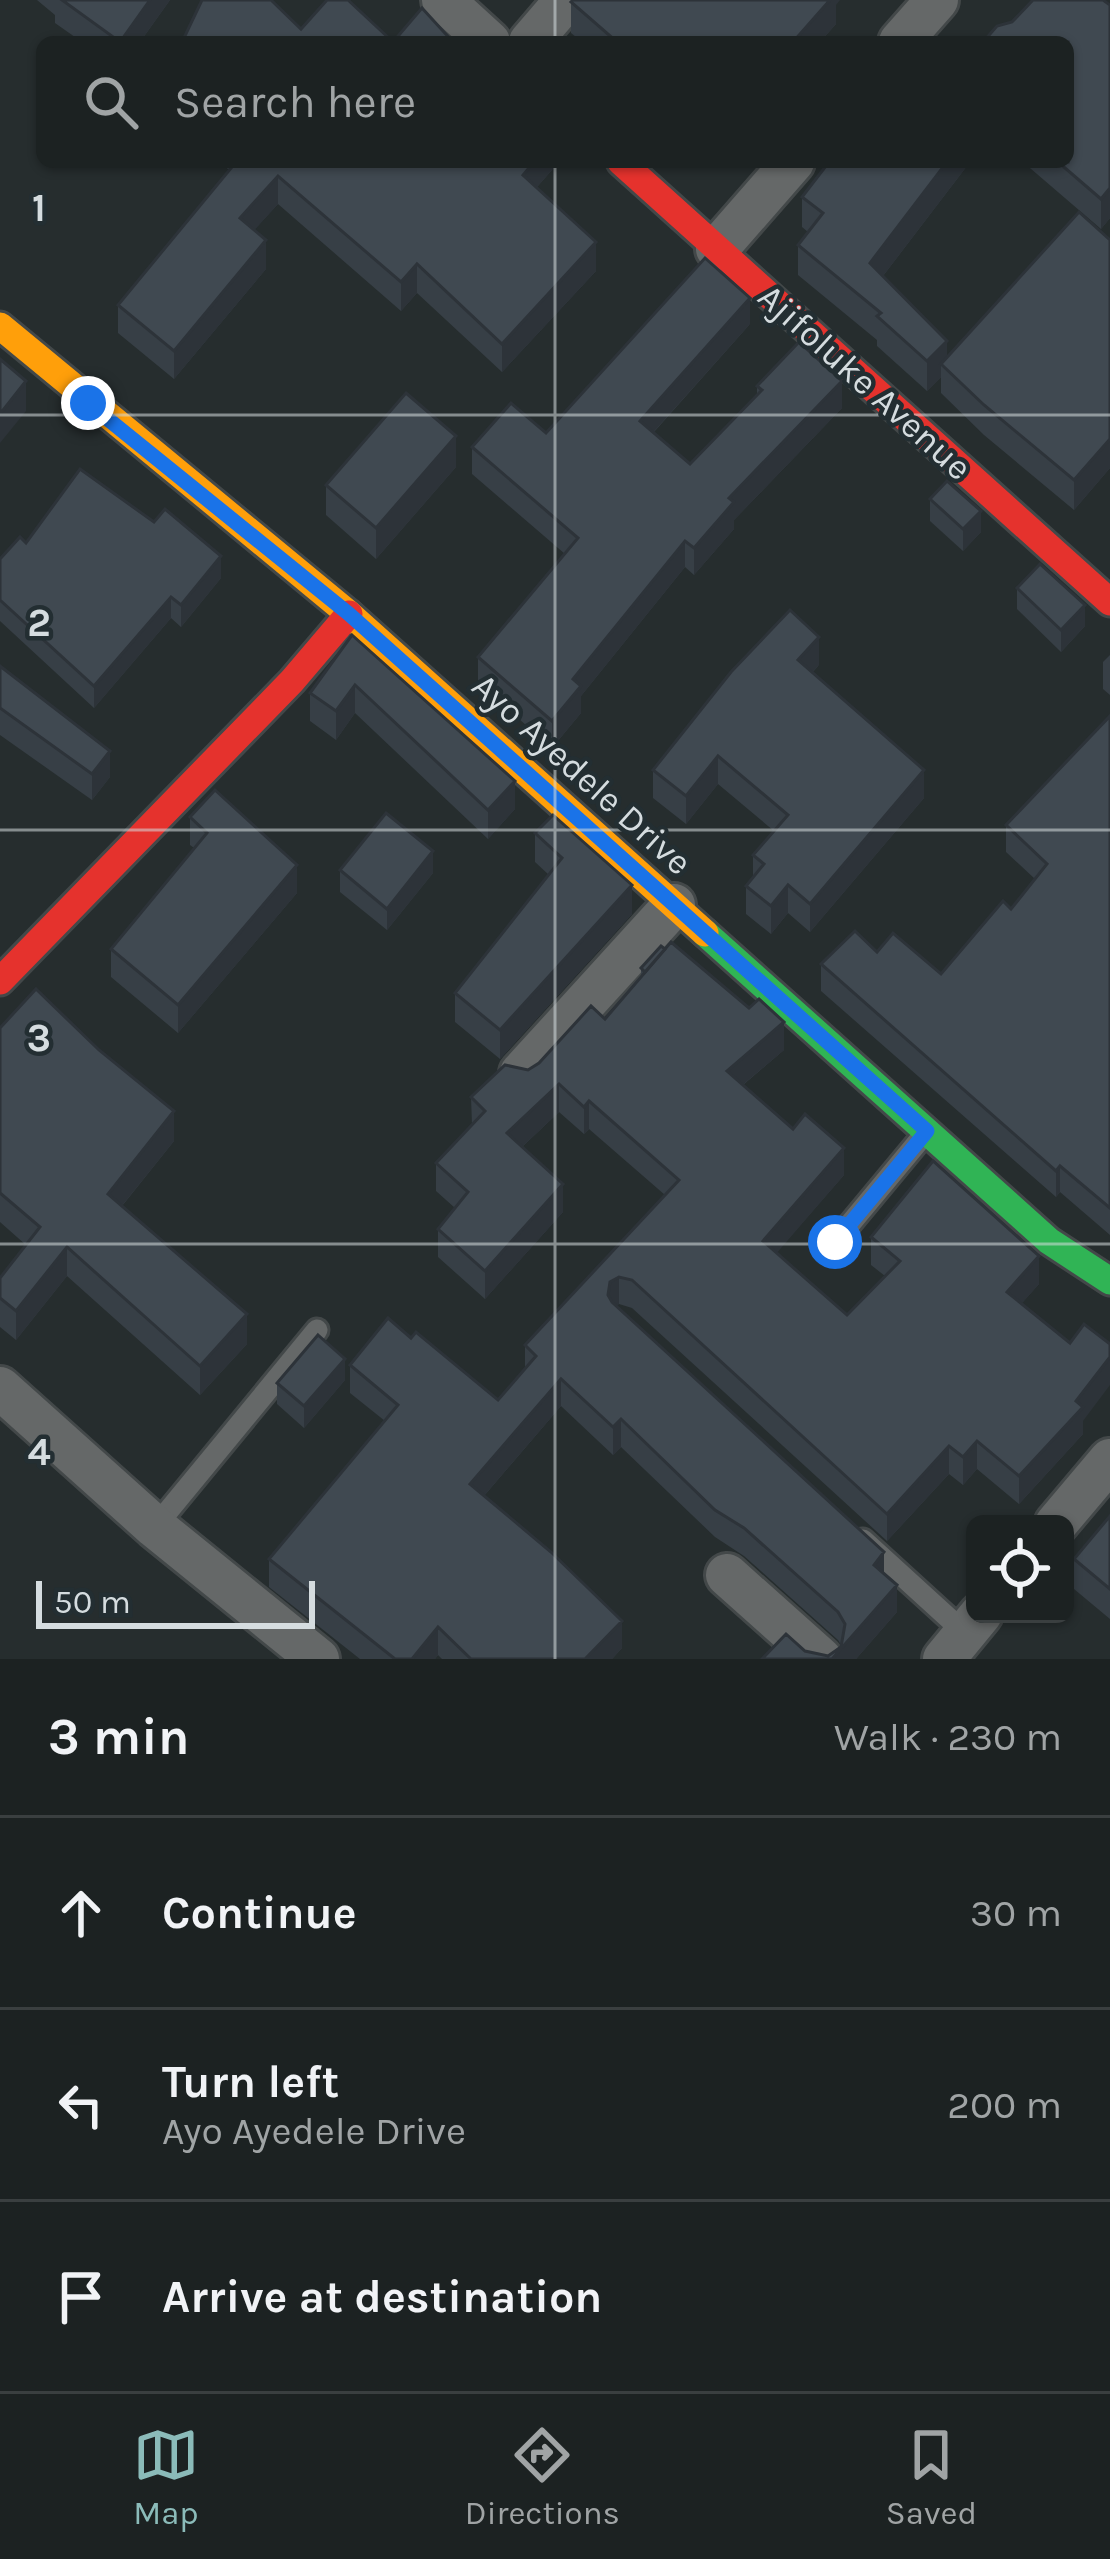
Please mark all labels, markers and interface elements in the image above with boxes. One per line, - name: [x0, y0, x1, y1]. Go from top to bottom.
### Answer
- search box: [36, 36, 1074, 168]
- icon: search: [78, 69, 144, 135]
- text: Search here: [174, 76, 416, 128]
- text: 1: [32, 185, 46, 231]
- street label: Ajifoluke Avenue: [750, 275, 980, 489]
- route end: [61, 376, 115, 430]
- text: 2: [27, 600, 51, 646]
- street label: Ayo Ayedele Drive: [464, 665, 700, 883]
- text: 3: [27, 1015, 51, 1061]
- route start: [808, 1215, 862, 1269]
- text: 4: [27, 1429, 51, 1475]
- map controls: [966, 1515, 1074, 1623]
- button: locate: [966, 1515, 1074, 1623]
- scale bar: [36, 1575, 315, 1628]
- text: 50 m: [54, 1583, 131, 1621]
- text: 3 min: [48, 1707, 190, 1767]
- text: Walk · 230 m: [834, 1714, 1062, 1760]
- icon: ahead: [48, 1880, 114, 1946]
- text: Continue: [162, 1887, 357, 1939]
- text: 30 m: [970, 1890, 1062, 1936]
- text: Turn left: [162, 2056, 339, 2108]
- icon: left: [48, 2072, 114, 2138]
- text: 200 m: [947, 2082, 1062, 2128]
- text: Ayo Ayedele Drive: [162, 2108, 466, 2154]
- icon: arrive: [48, 2264, 114, 2330]
- text: Arrive at destination: [162, 2271, 602, 2323]
- tab: Map: [133, 2422, 199, 2532]
- tab: Directions: [465, 2422, 620, 2532]
- tab: Saved: [886, 2422, 977, 2532]

